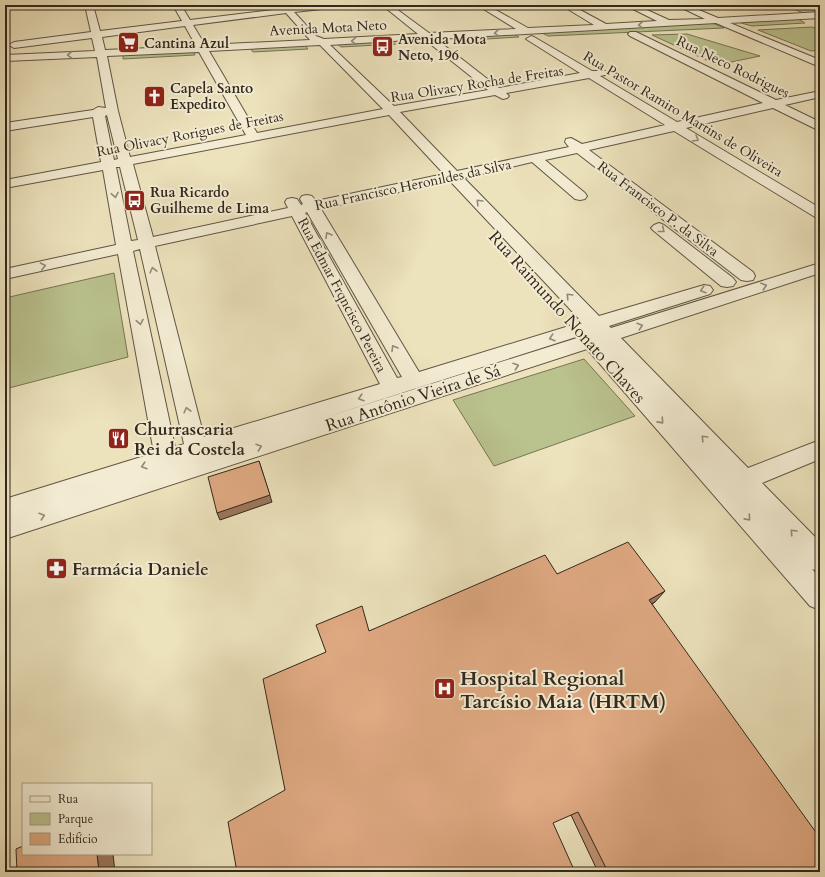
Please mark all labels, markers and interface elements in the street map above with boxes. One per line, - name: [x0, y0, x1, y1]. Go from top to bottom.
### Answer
- street label: Avenida Mota Neto: [269, 15, 388, 41]
- one-way arrow: [638, 21, 644, 30]
- one-way arrow: [494, 28, 500, 37]
- supermarket icon: Cantina Azul: [116, 30, 142, 56]
- place label: Avenida Mota Neto, 196: [398, 30, 486, 65]
- street label: Rua Neco Rodrigues: [673, 31, 793, 103]
- place label: Cantina Azul: [144, 34, 229, 53]
- bus stop icon: Avenida Mota Neto, 196: [369, 34, 395, 60]
- one-way arrow: [351, 36, 357, 45]
- street label: Rua Pastor Ramiro Martins de Oliveira: [580, 47, 786, 181]
- one-way arrow: [67, 51, 73, 59]
- street label: Rua Olivacy Rocha de Freitas: [389, 61, 565, 107]
- place label: Capela Santo Expedito: [170, 79, 253, 114]
- church icon: Capela Santo Expedito: [142, 83, 168, 109]
- street label: Rua Olivacy Rorigues de Freitas: [95, 106, 285, 161]
- one-way arrow: [692, 134, 699, 141]
- street label: Rua Francisco Heronildes da Silva: [313, 155, 513, 215]
- street label: Rua Francisco P. da Silva: [593, 157, 723, 261]
- place label: Rua Ricardo Guilheme de Lima: [150, 183, 269, 218]
- bus stop icon: Rua Ricardo Guilheme de Lima: [122, 187, 148, 213]
- one-way arrow: [110, 191, 119, 198]
- one-way arrow: [476, 199, 484, 207]
- street label: Rua Edmar Frqncisco Pereira: [293, 214, 391, 376]
- street label: Rua Raimundo Nonato Chaves: [483, 226, 651, 408]
- one-way arrow: [657, 226, 664, 233]
- one-way arrow: [325, 232, 333, 239]
- one-way arrow: [40, 262, 46, 270]
- one-way arrow: [149, 267, 158, 274]
- one-way arrow: [760, 283, 767, 291]
- one-way arrow: [699, 285, 706, 294]
- one-way arrow: [566, 293, 574, 301]
- one-way arrow: [135, 319, 143, 325]
- one-way arrow: [637, 322, 644, 331]
- one-way arrow: [549, 333, 556, 342]
- one-way arrow: [391, 344, 398, 352]
- street label: Rua Antônio Vieira de Sá: [323, 359, 504, 437]
- one-way arrow: [513, 362, 520, 370]
- one-way arrow: [358, 393, 365, 401]
- one-way arrow: [183, 407, 191, 413]
- one-way arrow: [656, 416, 664, 424]
- place label: Churrascaria Rei da Costela: [134, 418, 245, 461]
- restaurant icon: Churrascaria Rei da Costela: [105, 426, 131, 452]
- one-way arrow: [701, 435, 709, 443]
- one-way arrow: [255, 443, 262, 452]
- one-way arrow: [140, 461, 147, 470]
- one-way arrow: [38, 512, 45, 521]
- one-way arrow: [743, 513, 750, 521]
- one-way arrow: [790, 529, 798, 537]
- pharmacy icon: Farmácia Daniele: [44, 556, 70, 582]
- place label: Farmácia Daniele: [72, 558, 209, 581]
- place label: Hospital Regional Tarcísio Maia (HRTM): [460, 665, 666, 715]
- hospital icon: Hospital Regional Tarcísio Maia (HRTM): [431, 676, 457, 702]
- legend: [22, 783, 152, 855]
- text: Rua: [58, 791, 79, 807]
- text: Parque: [58, 811, 93, 827]
- text: Edifício: [58, 831, 98, 847]

